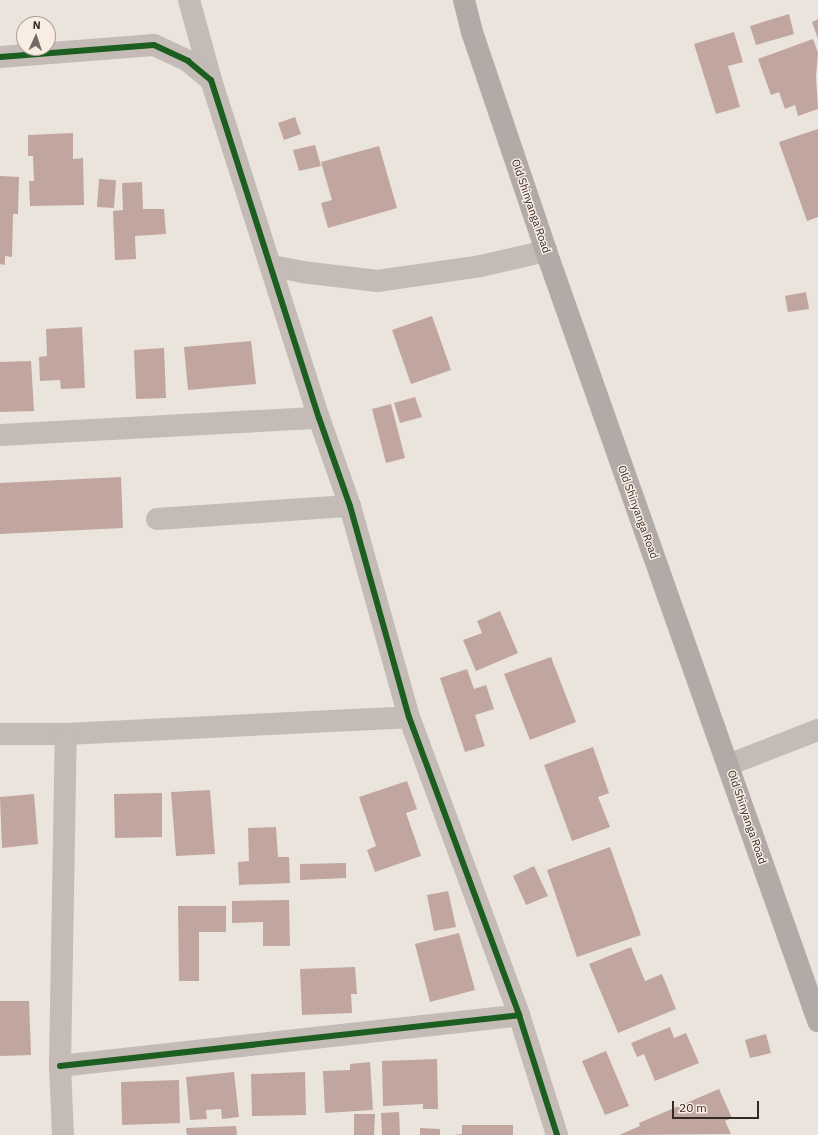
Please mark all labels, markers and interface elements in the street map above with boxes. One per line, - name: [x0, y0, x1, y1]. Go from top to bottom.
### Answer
- north arrow: [16, 16, 56, 56]
- text: N: [32, 18, 41, 32]
- street label: Old Shinyanga Road: [509, 157, 553, 255]
- street label: Old Shinyanga Road: [615, 464, 661, 560]
- street label: Old Shinyanga Road: [725, 768, 769, 866]
- scale bar: [674, 1093, 761, 1119]
- text: 20 m: [679, 1100, 707, 1115]

